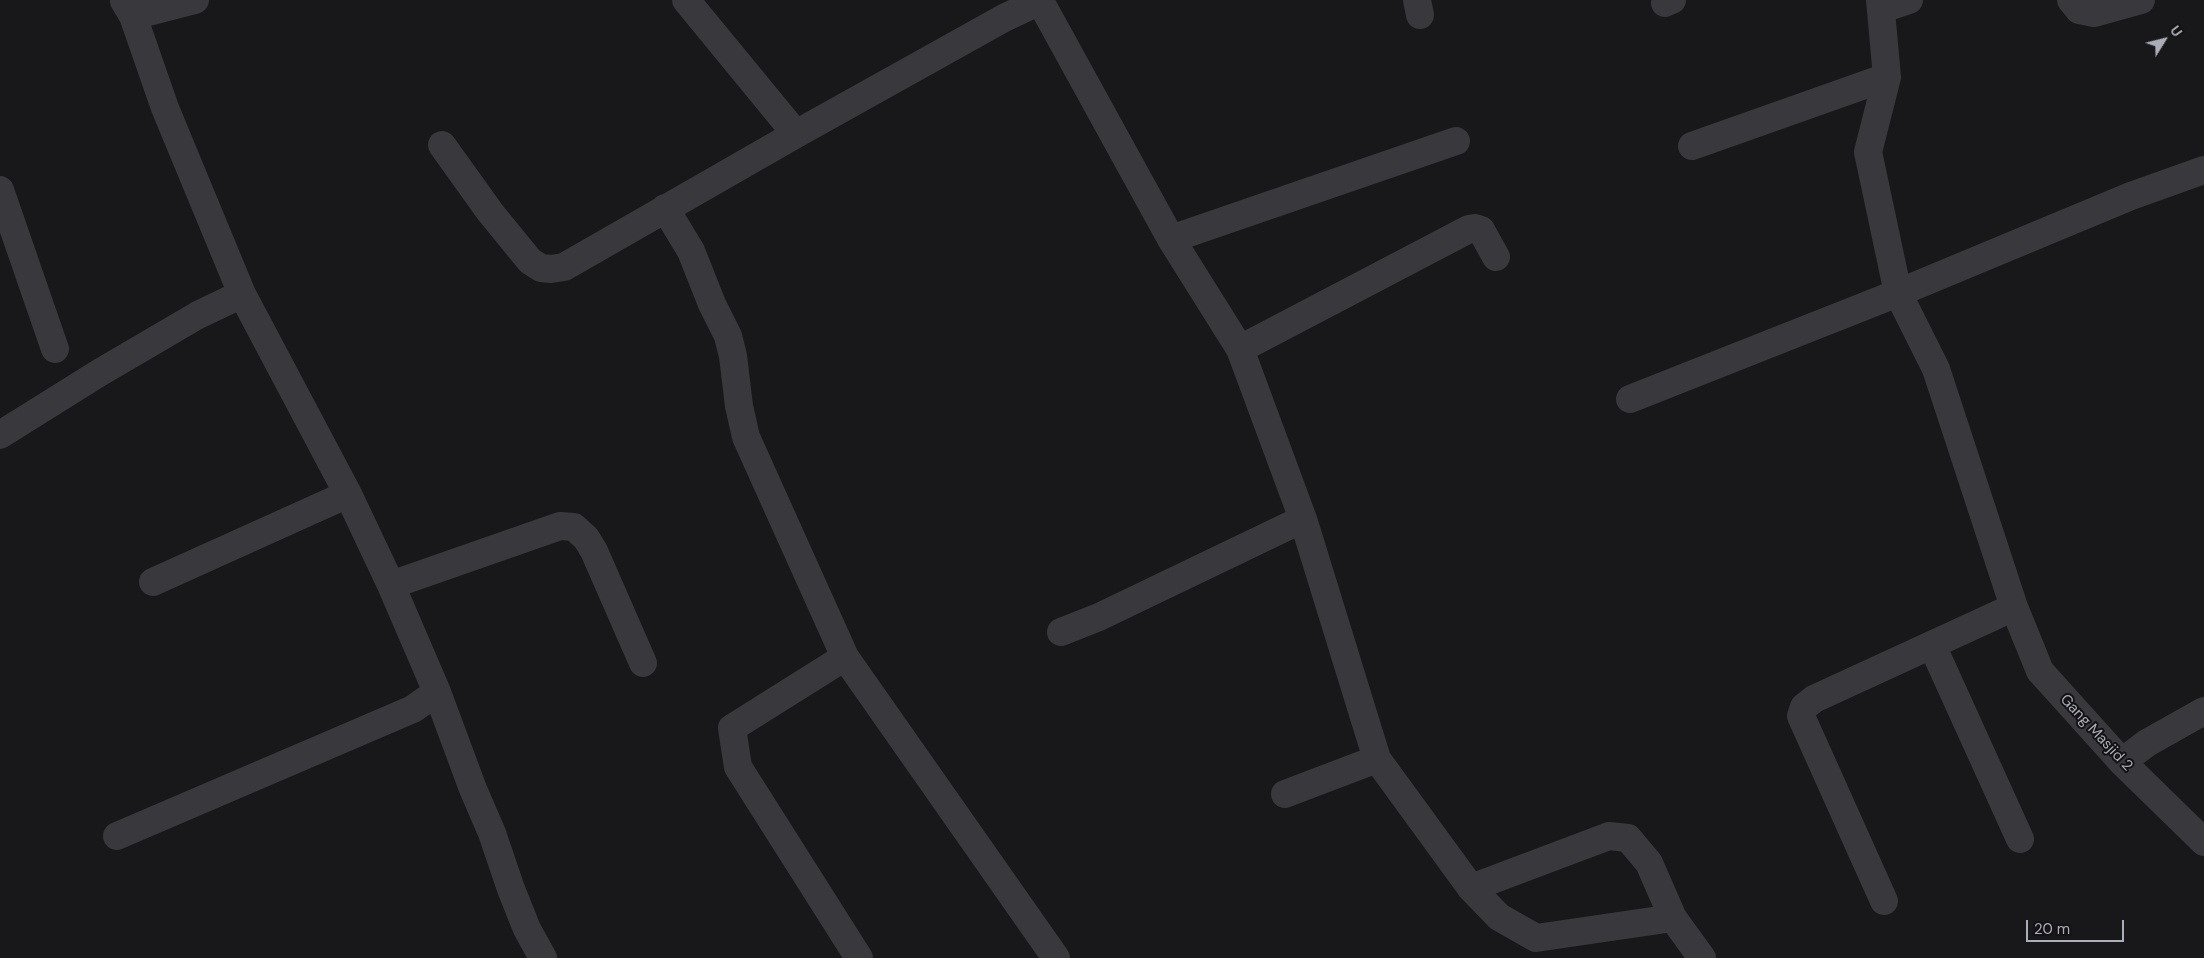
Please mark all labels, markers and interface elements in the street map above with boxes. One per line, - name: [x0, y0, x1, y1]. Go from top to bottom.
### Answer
- north arrow: [2139, 15, 2189, 65]
- text: U: [2166, 22, 2186, 40]
- street label: Gang Masjid 2: [2056, 691, 2136, 775]
- scale bar: [2029, 910, 2126, 942]
- text: 20 m: [2034, 919, 2070, 939]

